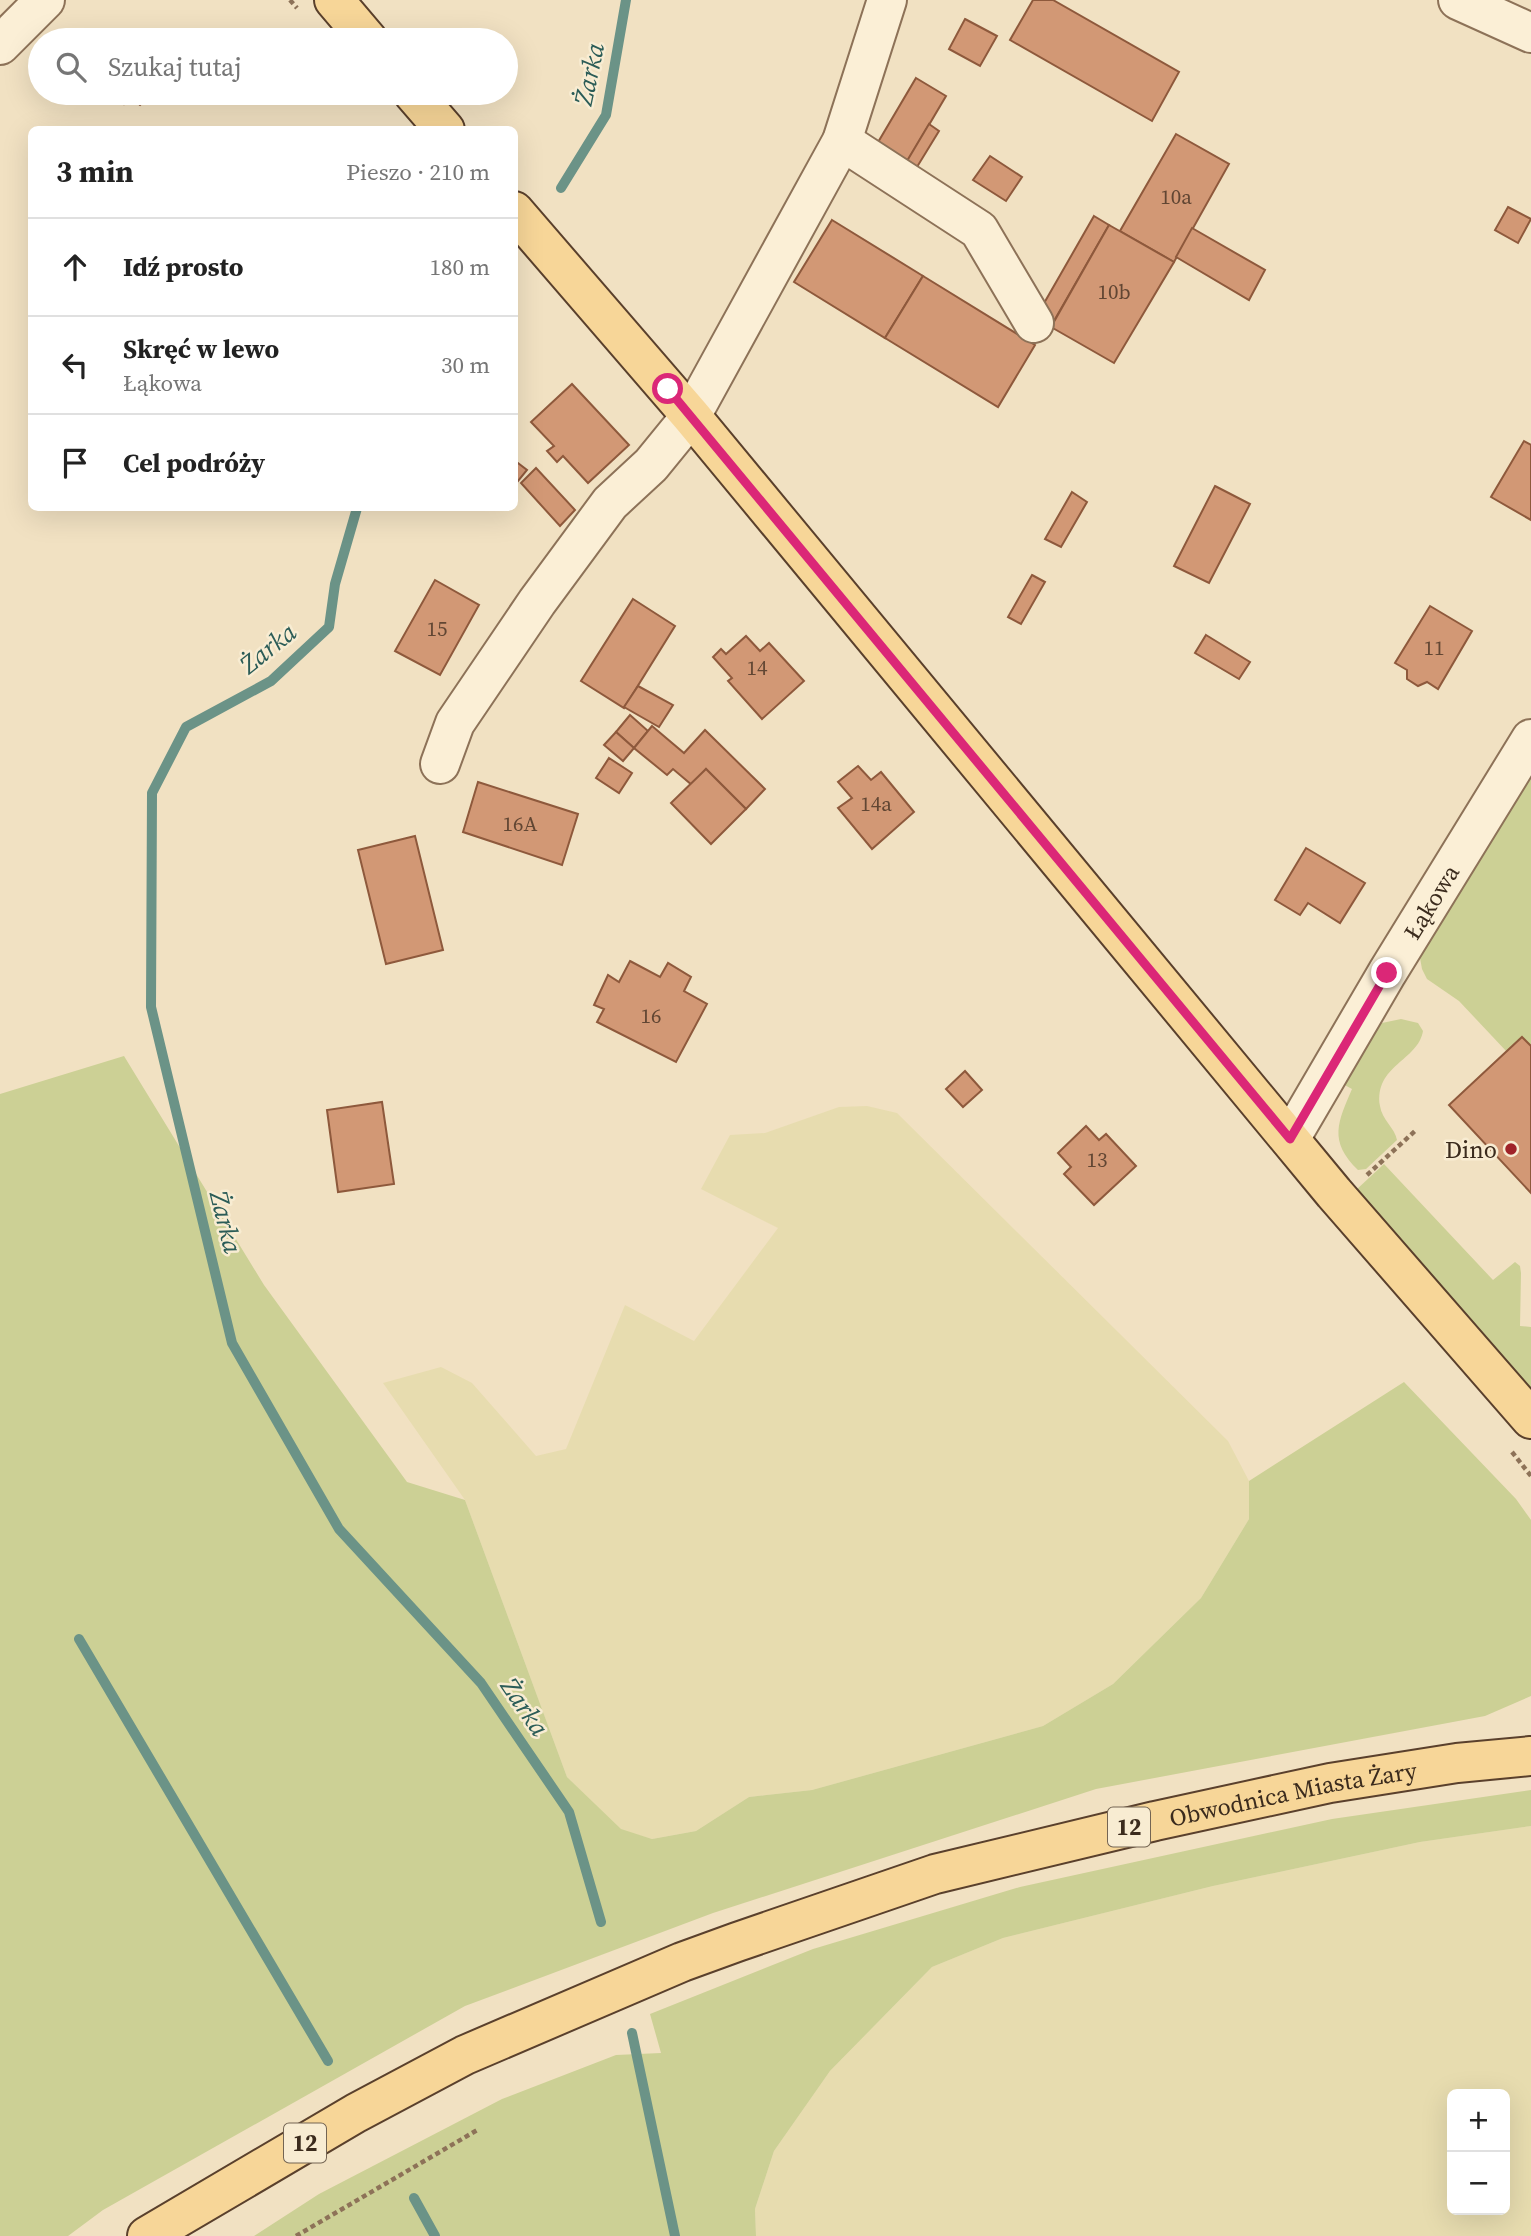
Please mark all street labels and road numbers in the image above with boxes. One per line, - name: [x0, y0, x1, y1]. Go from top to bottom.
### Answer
- street label: Łąkowa: [1395, 857, 1467, 945]
- street label: Obwodnica Miasta Żary: [1166, 1753, 1420, 1834]
- road number: 12: [1108, 1808, 1150, 1846]
- road number: 12: [284, 2124, 326, 2162]

